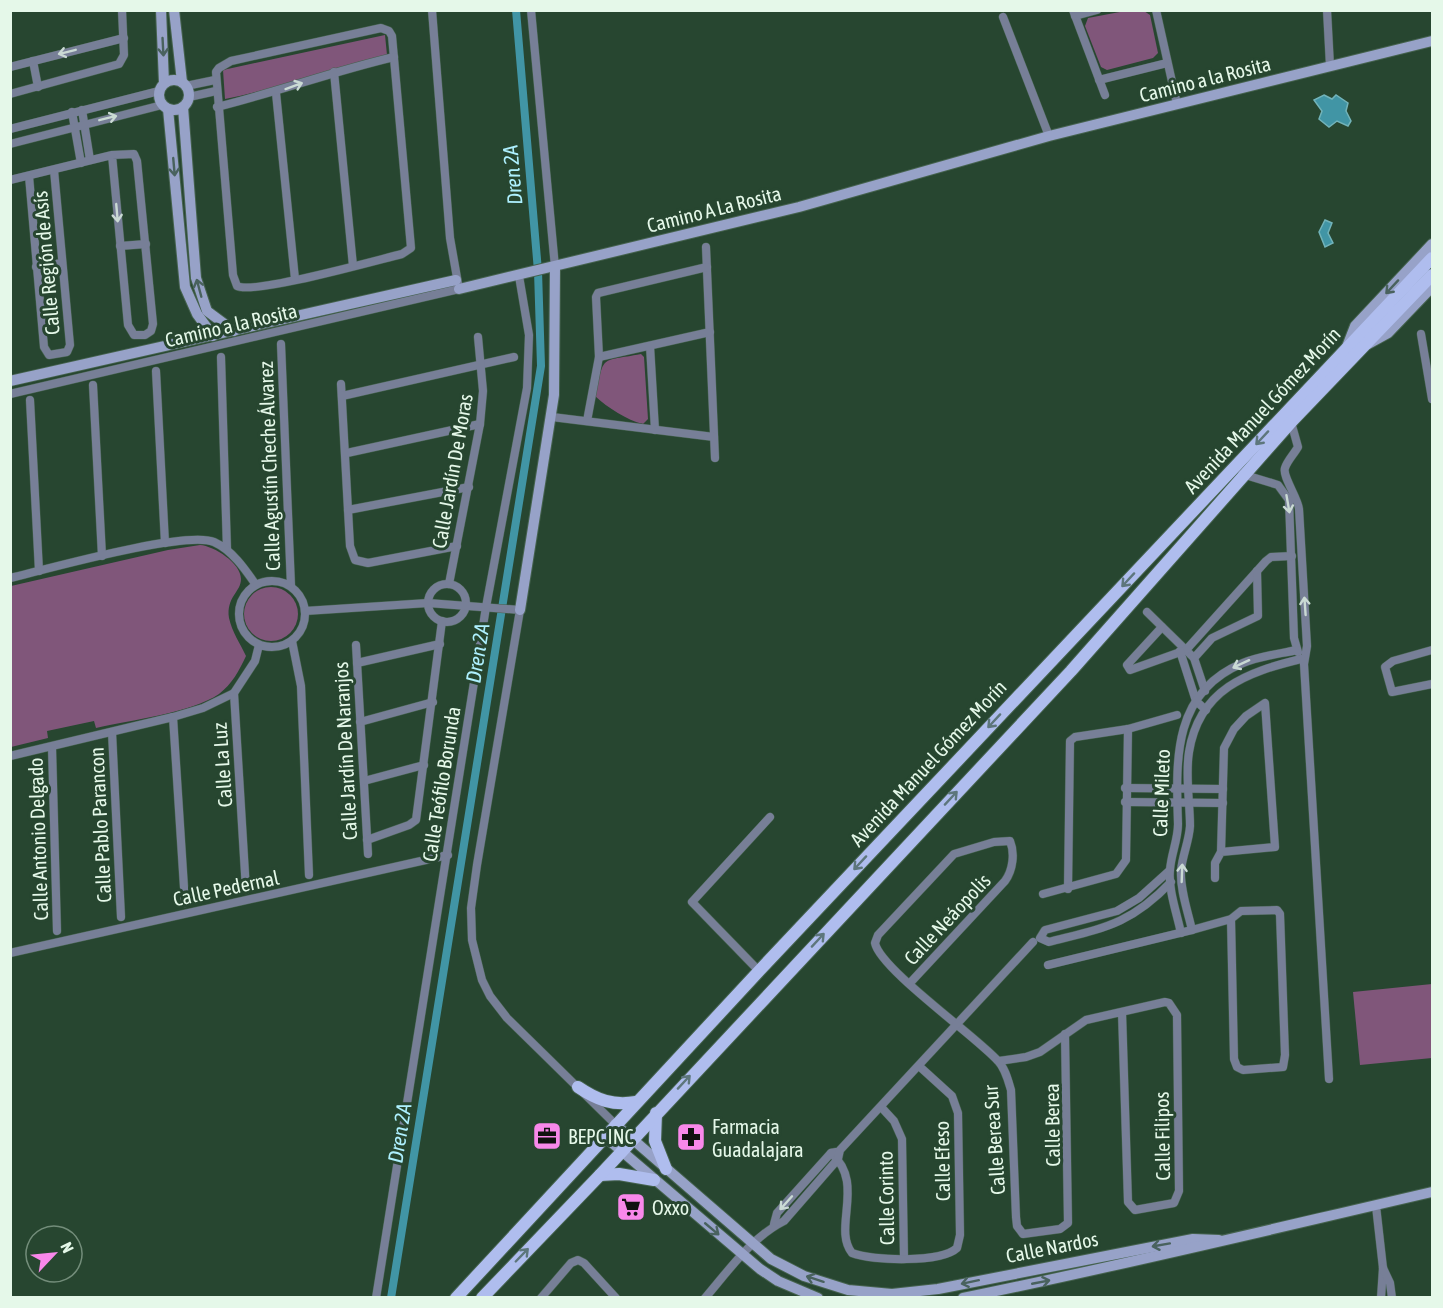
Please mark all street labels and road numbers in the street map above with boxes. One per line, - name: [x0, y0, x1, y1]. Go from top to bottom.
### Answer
- street label: Camino a la Rosita: [1137, 52, 1273, 106]
- street label: Camino A La Rosita: [644, 181, 784, 237]
- street label: Calle Región de Asís: [28, 190, 64, 336]
- street label: Camino a la Rosita: [163, 299, 299, 351]
- street label: Avenida Manuel Gómez Morín: [1179, 322, 1345, 498]
- street label: Calle Agustín Cheche Álvarez: [254, 361, 284, 571]
- street label: Calle Jardín De Moras: [427, 392, 477, 550]
- street label: Calle Jardín De Naranjos: [329, 661, 361, 841]
- street label: Avenida Manuel Gómez Morín: [845, 675, 1011, 851]
- street label: Calle Teófilo Borunda: [417, 705, 465, 863]
- street label: Calle La Luz: [208, 722, 236, 808]
- street label: Calle Pablo Parancon: [84, 747, 116, 903]
- street label: Calle Mileto: [1148, 749, 1174, 837]
- street label: Calle Antonio Delgado: [24, 757, 52, 921]
- street label: Calle Pedernal: [171, 865, 282, 910]
- street label: Calle Neáopolis: [899, 869, 995, 969]
- street label: Calle Berea Sur: [979, 1083, 1009, 1196]
- street label: Calle Berea: [1040, 1083, 1064, 1167]
- street label: Calle Filipos: [1150, 1091, 1174, 1181]
- street label: Calle Efeso: [930, 1121, 954, 1201]
- street label: Calle Corinto: [874, 1151, 898, 1245]
- street label: Calle Nardos: [1004, 1227, 1100, 1267]

